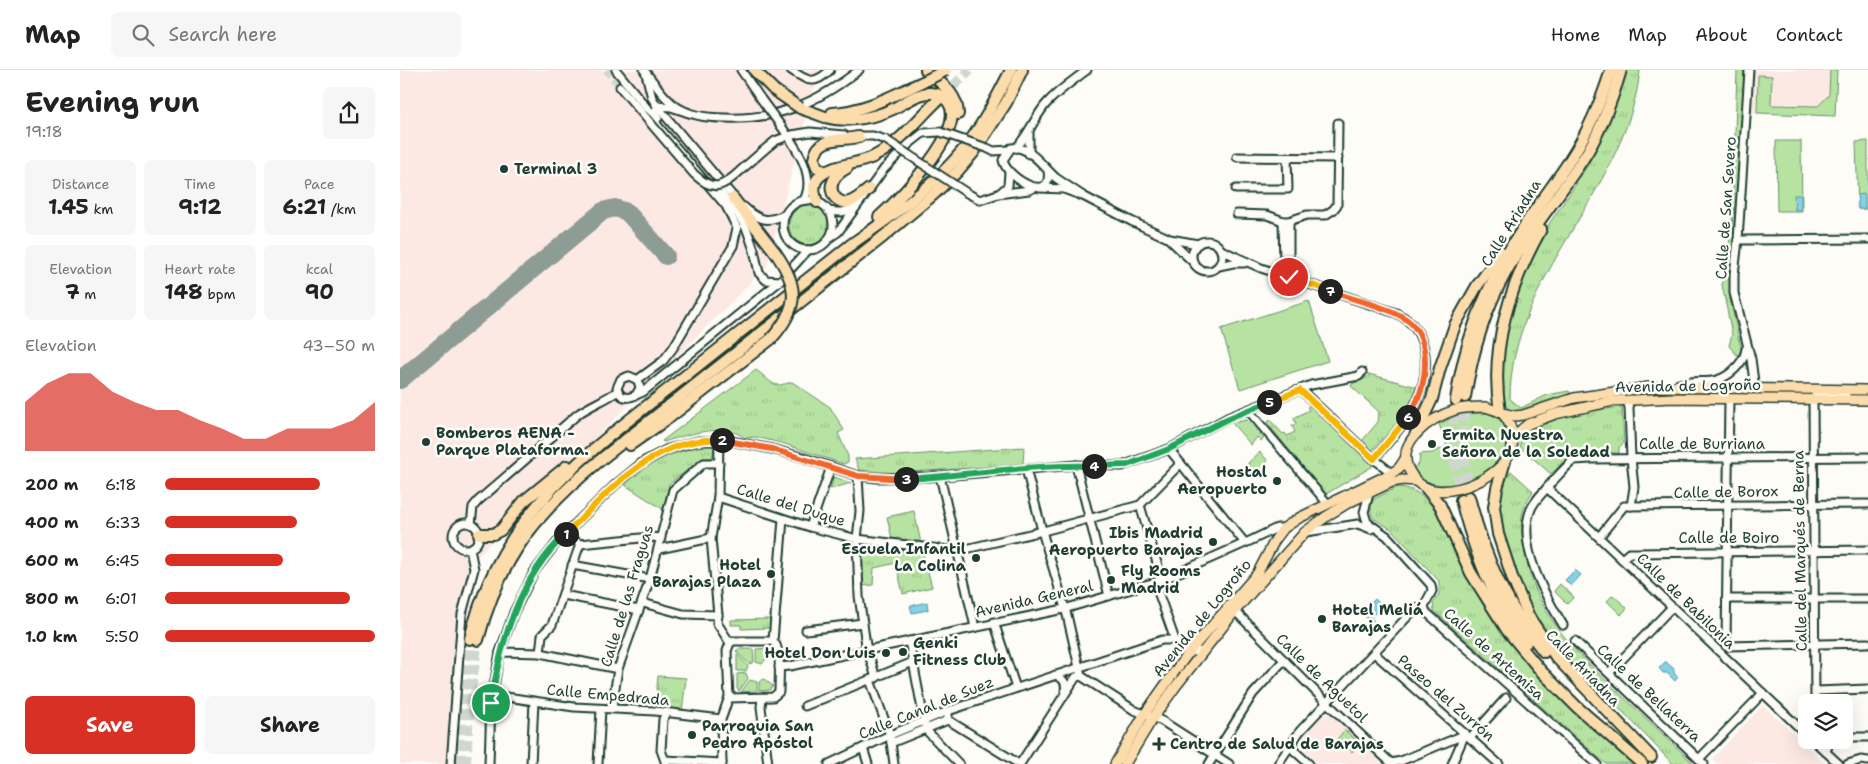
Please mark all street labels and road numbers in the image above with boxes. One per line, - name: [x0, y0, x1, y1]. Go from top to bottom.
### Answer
- street label: Calle de San Severo: [1711, 136, 1741, 280]
- street label: Calle Ariadna: [1476, 175, 1546, 270]
- street label: Avenida de Logroño: [1615, 375, 1761, 397]
- street label: Calle de Burriana: [1639, 434, 1766, 454]
- street label: Calle del Marqués de Berna: [1788, 450, 1812, 652]
- street label: Calle del Duque: [734, 479, 848, 531]
- street label: Calle de Borox: [1674, 481, 1779, 503]
- street label: Calle de las Fraguas: [596, 523, 658, 669]
- street label: Calle de Boiro: [1679, 528, 1779, 548]
- street label: Calle de Babilonia: [1632, 549, 1740, 654]
- street label: Avenida de Logroño: [1148, 555, 1256, 681]
- street label: Avenida General: [973, 576, 1096, 622]
- street label: Calle de Artemisa: [1439, 603, 1549, 705]
- street label: Calle Ariadna: [1541, 625, 1625, 711]
- street label: Calle de Aguetol: [1272, 629, 1373, 727]
- street label: Calle de Bellaterra: [1593, 640, 1706, 747]
- street label: Paseo del Zurrón: [1393, 650, 1499, 746]
- street label: Calle Canal de Suez: [856, 672, 996, 744]
- street label: Calle Empedrada: [546, 680, 671, 710]

